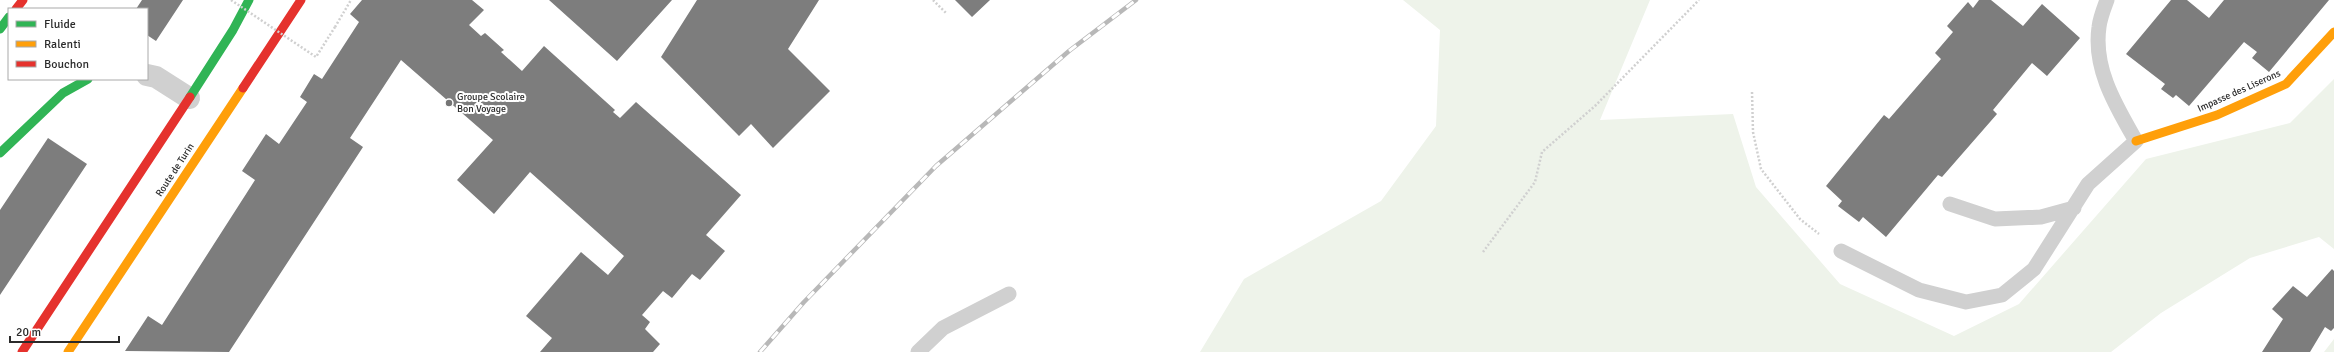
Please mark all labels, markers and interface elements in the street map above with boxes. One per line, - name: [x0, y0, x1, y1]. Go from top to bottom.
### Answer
- legend: [8, 8, 148, 80]
- text: Fluide: [44, 17, 76, 32]
- text: Ralenti: [44, 37, 81, 52]
- text: Bouchon: [44, 57, 89, 72]
- street label: Impasse des Liserons: [2196, 67, 2283, 115]
- place label: Groupe Scolaire Bon Voyage: [457, 91, 525, 115]
- marker: Groupe Scolaire Bon Voyage: [444, 98, 454, 108]
- street label: Route de Turin: [153, 141, 197, 199]
- scale bar: [10, 318, 119, 344]
- text: 20 m: [16, 325, 41, 340]

